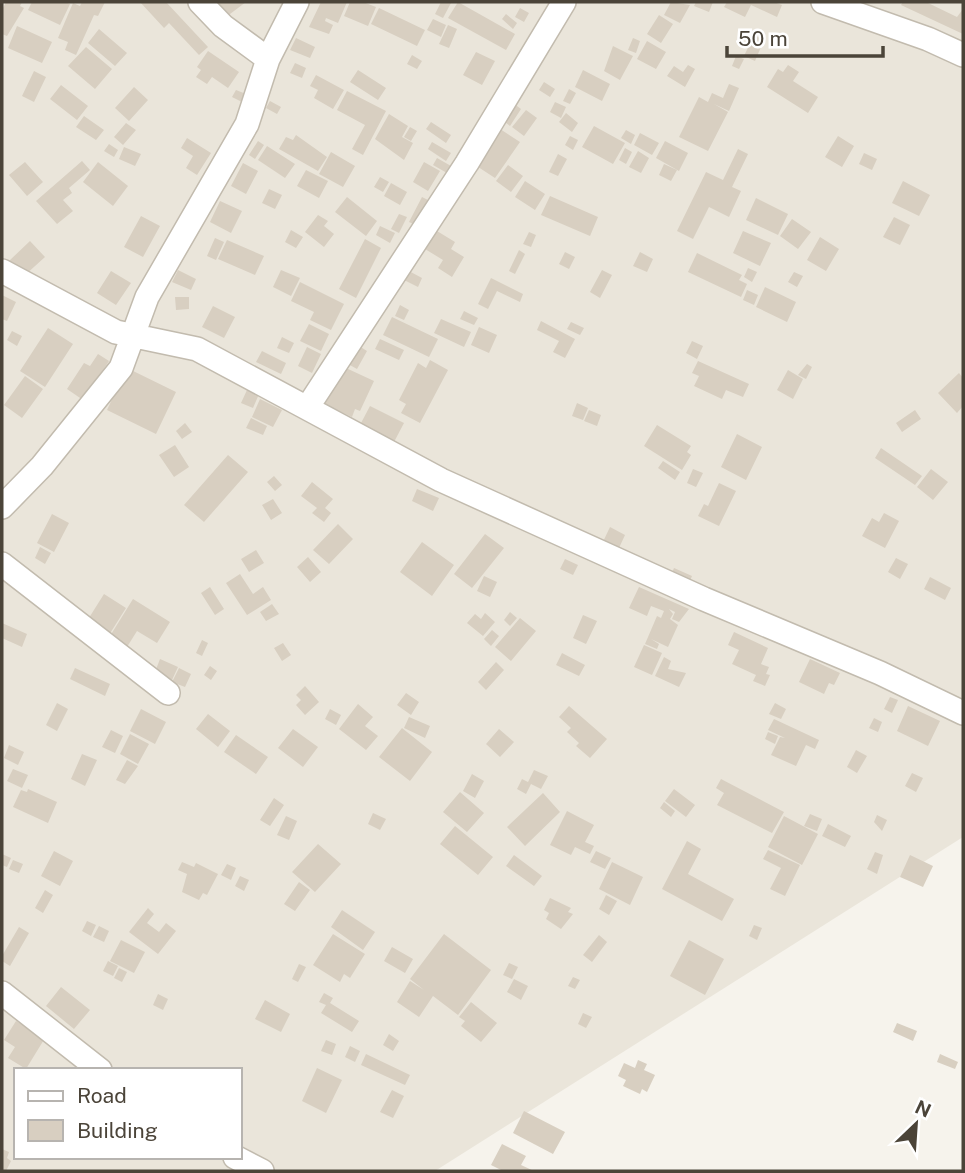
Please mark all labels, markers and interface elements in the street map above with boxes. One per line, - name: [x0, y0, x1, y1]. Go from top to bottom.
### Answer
- scale bar: [727, 14, 883, 58]
- text: 50 m: [738, 26, 788, 51]
- legend: [14, 1068, 242, 1159]
- text: Road: [77, 1083, 127, 1108]
- north arrow: [881, 1089, 951, 1159]
- text: N: [912, 1095, 935, 1122]
- text: Building: [77, 1118, 158, 1143]

